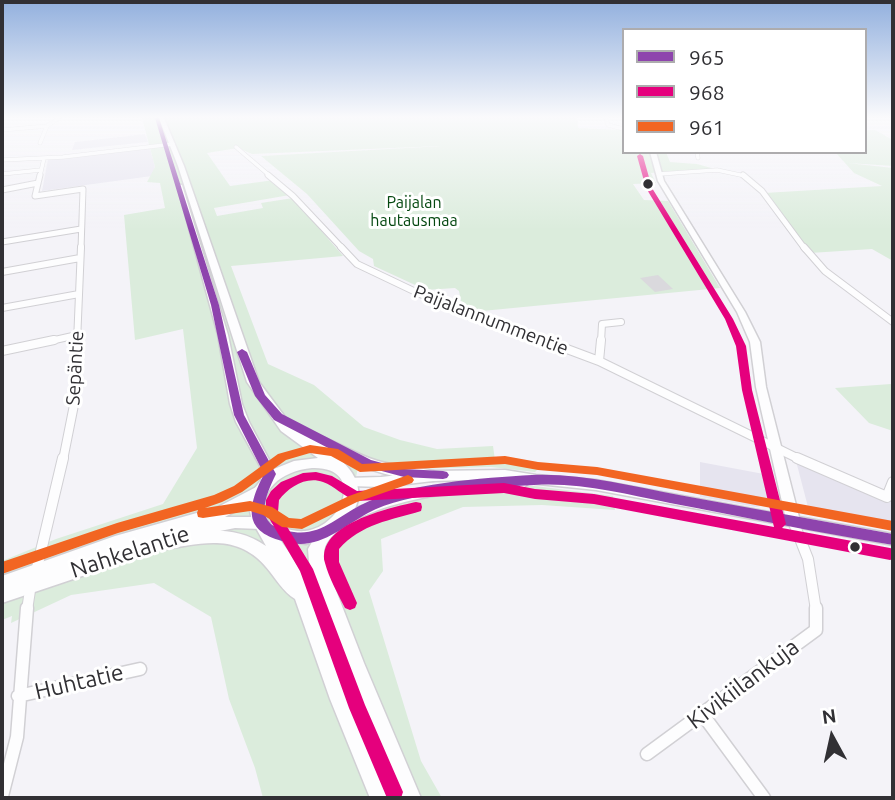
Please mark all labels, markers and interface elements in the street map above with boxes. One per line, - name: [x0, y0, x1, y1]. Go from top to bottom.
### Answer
- legend: [622, 28, 867, 154]
- text: 965: [689, 45, 725, 69]
- text: 968: [689, 80, 725, 104]
- text: 961: [689, 115, 725, 139]
- unlabelled marker: [641, 177, 655, 191]
- park label: Paijalan hautausmaa: [370, 193, 458, 231]
- street label: Paijalannummentie: [410, 280, 572, 360]
- street label: Sepäntie: [62, 330, 88, 406]
- street label: Nahkelantie: [67, 520, 193, 584]
- unlabelled marker: [848, 540, 862, 554]
- street label: Kivikiilankuja: [682, 633, 804, 735]
- street label: Huhtatie: [32, 658, 126, 706]
- north arrow: [797, 702, 867, 772]
- text: N: [821, 704, 838, 728]

